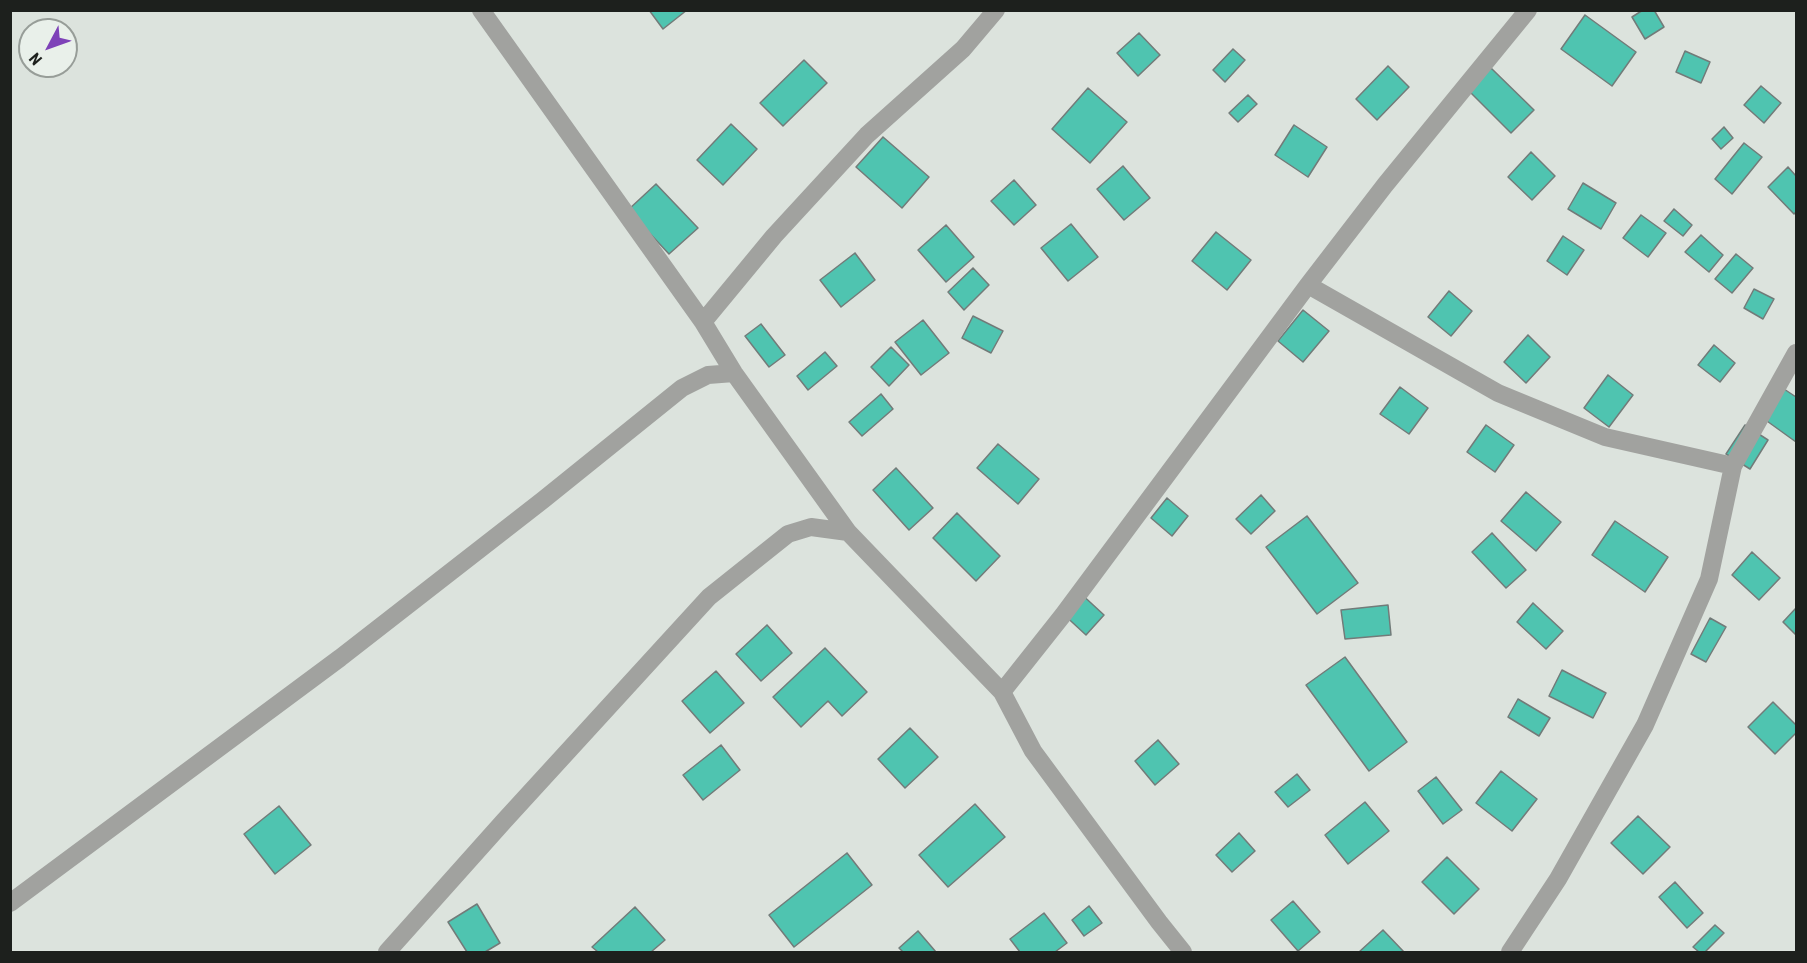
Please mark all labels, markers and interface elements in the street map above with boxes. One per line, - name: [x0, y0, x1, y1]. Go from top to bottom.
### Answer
- north arrow: [18, 18, 78, 78]
- text: N: [25, 49, 46, 69]

